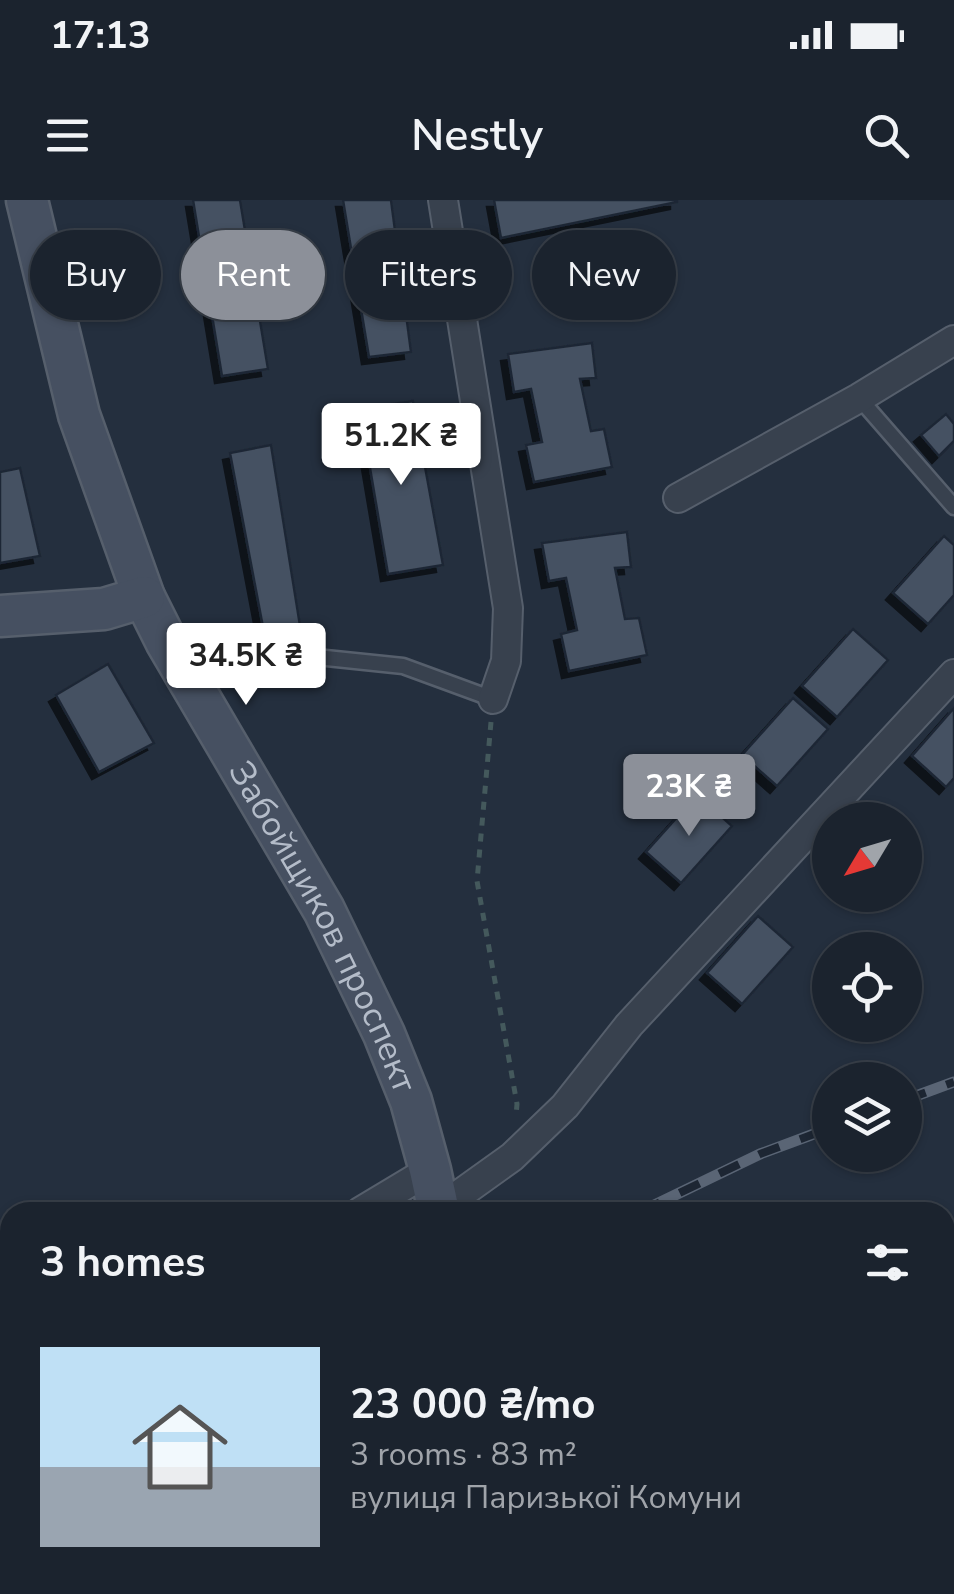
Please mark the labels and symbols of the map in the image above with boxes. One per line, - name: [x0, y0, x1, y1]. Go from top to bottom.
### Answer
- pin: 51.2K ₴: [309, 403, 493, 488]
- pin: 34.5K ₴: [154, 623, 338, 708]
- street label: Забойщиков проспект: [218, 752, 429, 1099]
- pin: 23K ₴: [619, 754, 759, 839]
- north arrow: [812, 802, 922, 912]

